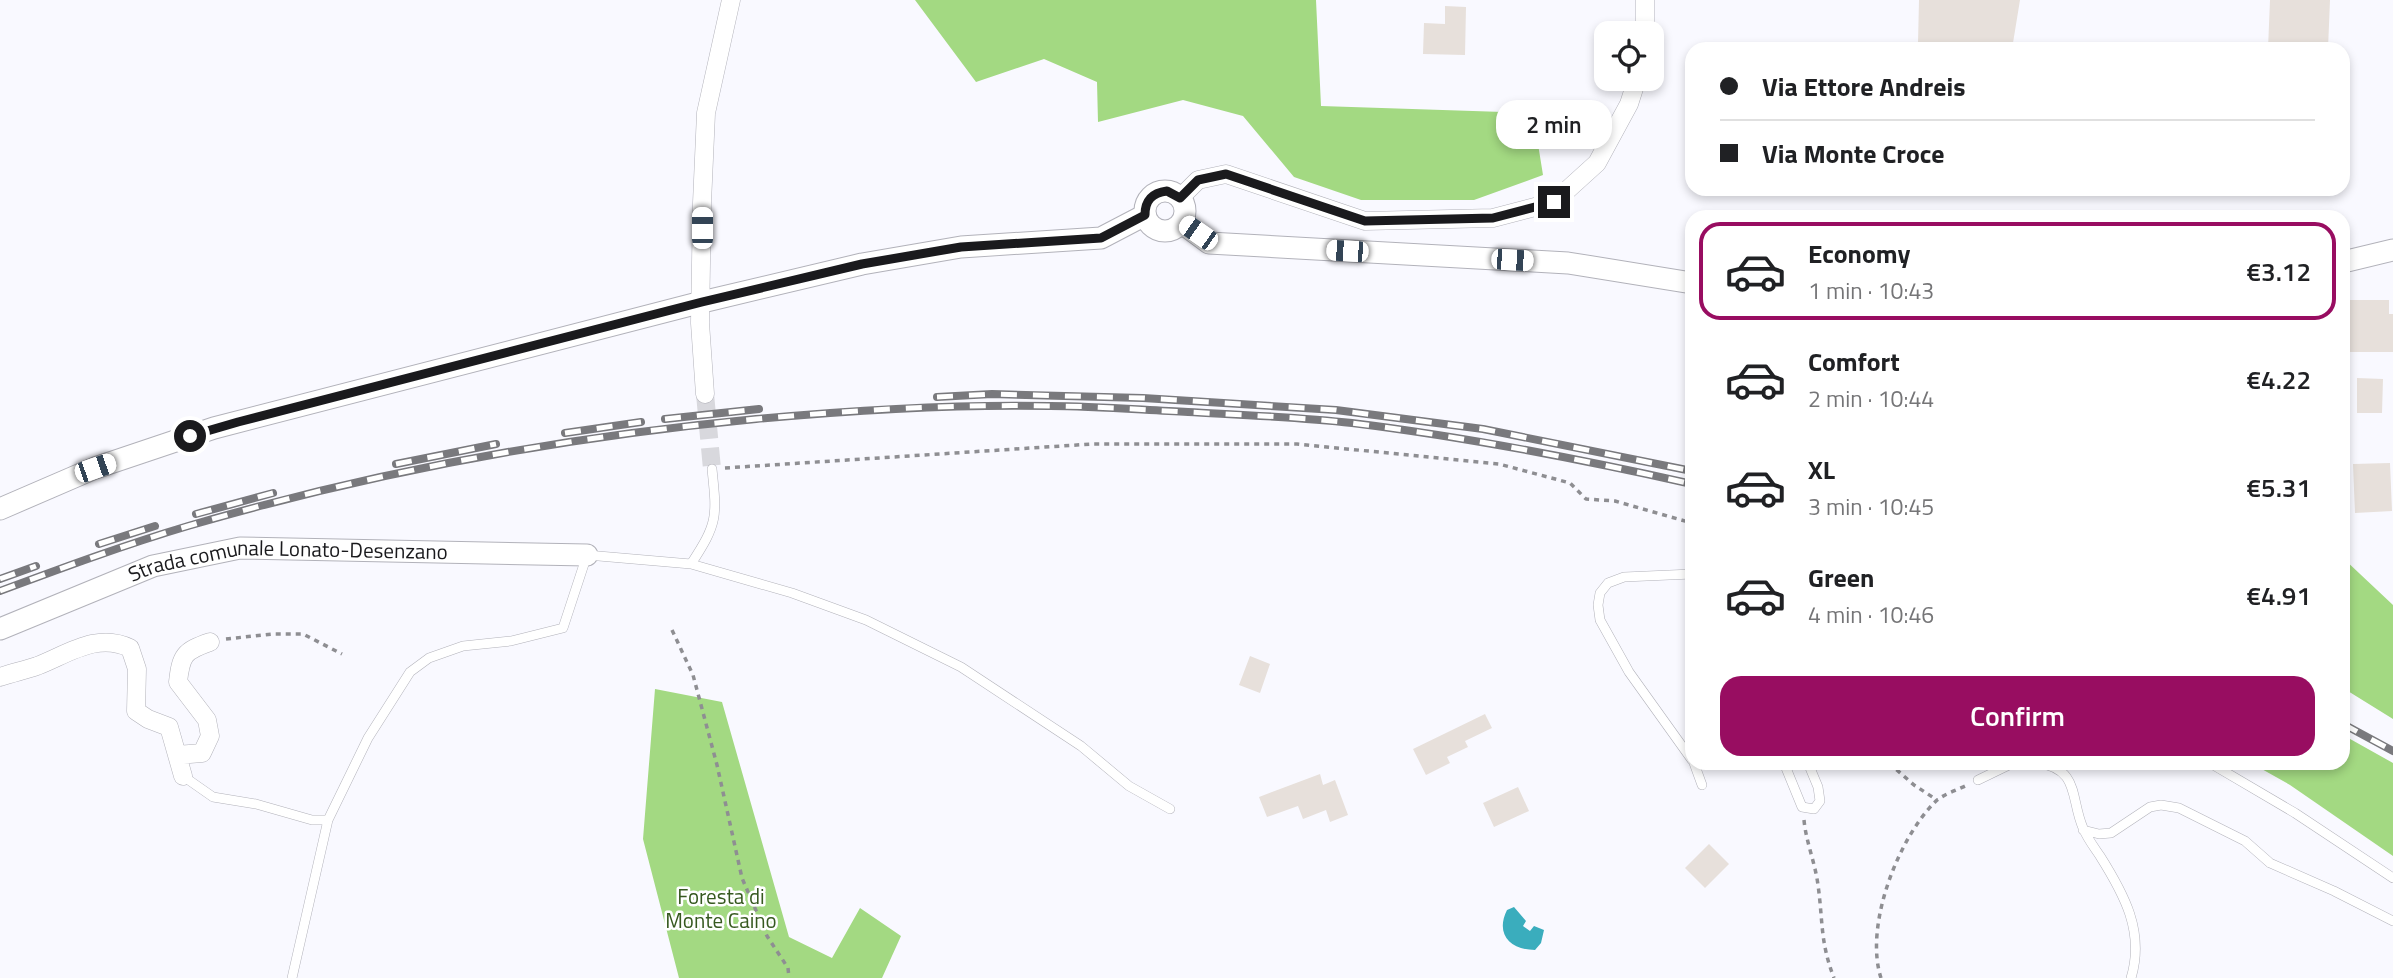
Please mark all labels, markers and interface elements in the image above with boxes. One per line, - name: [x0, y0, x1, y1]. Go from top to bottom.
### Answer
- map controls: [1594, 21, 1664, 91]
- button: locate: [1594, 21, 1664, 91]
- text: Via Ettore Andreis: [1762, 67, 1965, 106]
- callout: 2 min: [1496, 100, 1612, 150]
- text: 2 min: [1526, 107, 1582, 142]
- text: Via Monte Croce: [1762, 134, 1945, 173]
- route end: [1538, 186, 1570, 218]
- car: [692, 207, 713, 249]
- car: [1175, 212, 1222, 254]
- text: Economy: [1808, 234, 1910, 273]
- car: [1326, 239, 1369, 263]
- icon: car: [1724, 240, 1787, 303]
- car: [1491, 248, 1534, 272]
- text: €3.12: [2247, 252, 2311, 291]
- text: 1 min · 10:43: [1808, 273, 1934, 308]
- text: Comfort: [1808, 342, 1900, 381]
- icon: car: [1724, 348, 1787, 411]
- text: €4.22: [2247, 360, 2311, 399]
- text: 2 min · 10:44: [1808, 381, 1934, 416]
- route start: [174, 420, 206, 452]
- text: XL: [1808, 450, 1835, 489]
- car: [72, 451, 119, 485]
- icon: car: [1724, 456, 1787, 519]
- text: €5.31: [2247, 468, 2311, 507]
- text: 3 min · 10:45: [1808, 489, 1934, 524]
- street label: Strada comunale Lonato-Desenzano: [123, 531, 448, 590]
- text: Green: [1808, 558, 1874, 597]
- icon: car: [1724, 564, 1787, 627]
- text: €4.91: [2247, 576, 2311, 615]
- text: 4 min · 10:46: [1808, 597, 1934, 632]
- button: Confirm: [1720, 676, 2315, 756]
- park label: Foresta di Monte Caino: [665, 880, 777, 936]

